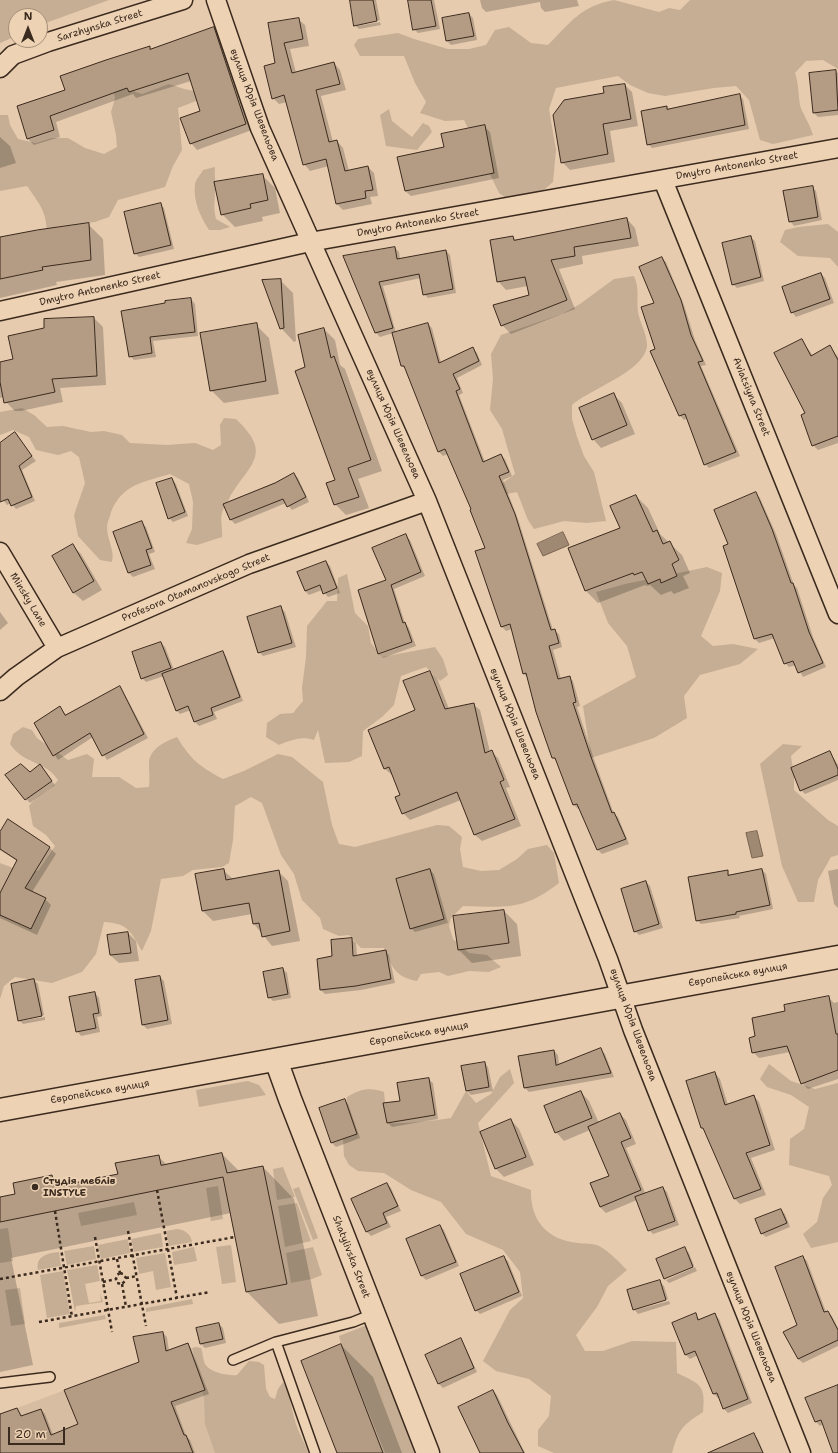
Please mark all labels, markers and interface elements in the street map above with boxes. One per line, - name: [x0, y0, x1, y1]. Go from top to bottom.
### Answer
- street label: Sarzhynska Street: [56, 7, 144, 45]
- north arrow: [8, 8, 48, 48]
- text: N: [24, 9, 32, 24]
- street label: вулиця Юрія Шевельова: [227, 47, 281, 163]
- street label: Dmytro Antonenko Street: [675, 149, 799, 183]
- street label: Dmytro Antonenko Street: [356, 206, 480, 240]
- street label: Dmytro Antonenko Street: [38, 269, 162, 309]
- street label: Aviatsiyna Street: [730, 356, 772, 438]
- street label: вулиця Юрія Шевельова: [363, 367, 423, 481]
- street label: Profesora Otamanovskogo Street: [120, 551, 272, 625]
- street label: Minsky Lane: [7, 571, 49, 629]
- street label: вулиця Юрія Шевельова: [487, 667, 543, 781]
- street label: Європейська вулиця: [688, 960, 788, 990]
- street label: вулиця Юрія Шевельова: [607, 967, 659, 1083]
- street label: Європейська вулиця: [369, 1019, 469, 1049]
- street label: Європейська вулиця: [50, 1077, 150, 1107]
- place label: Студія меблів INSTYLE: [43, 1175, 115, 1198]
- marker: Студія меблів INSTYLE: [30, 1182, 40, 1192]
- street label: Shatylivska Street: [330, 1214, 372, 1300]
- street label: вулиця Юрія Шевельова: [723, 1270, 779, 1384]
- scale bar: [10, 1419, 67, 1445]
- text: 20 m: [15, 1426, 46, 1442]

